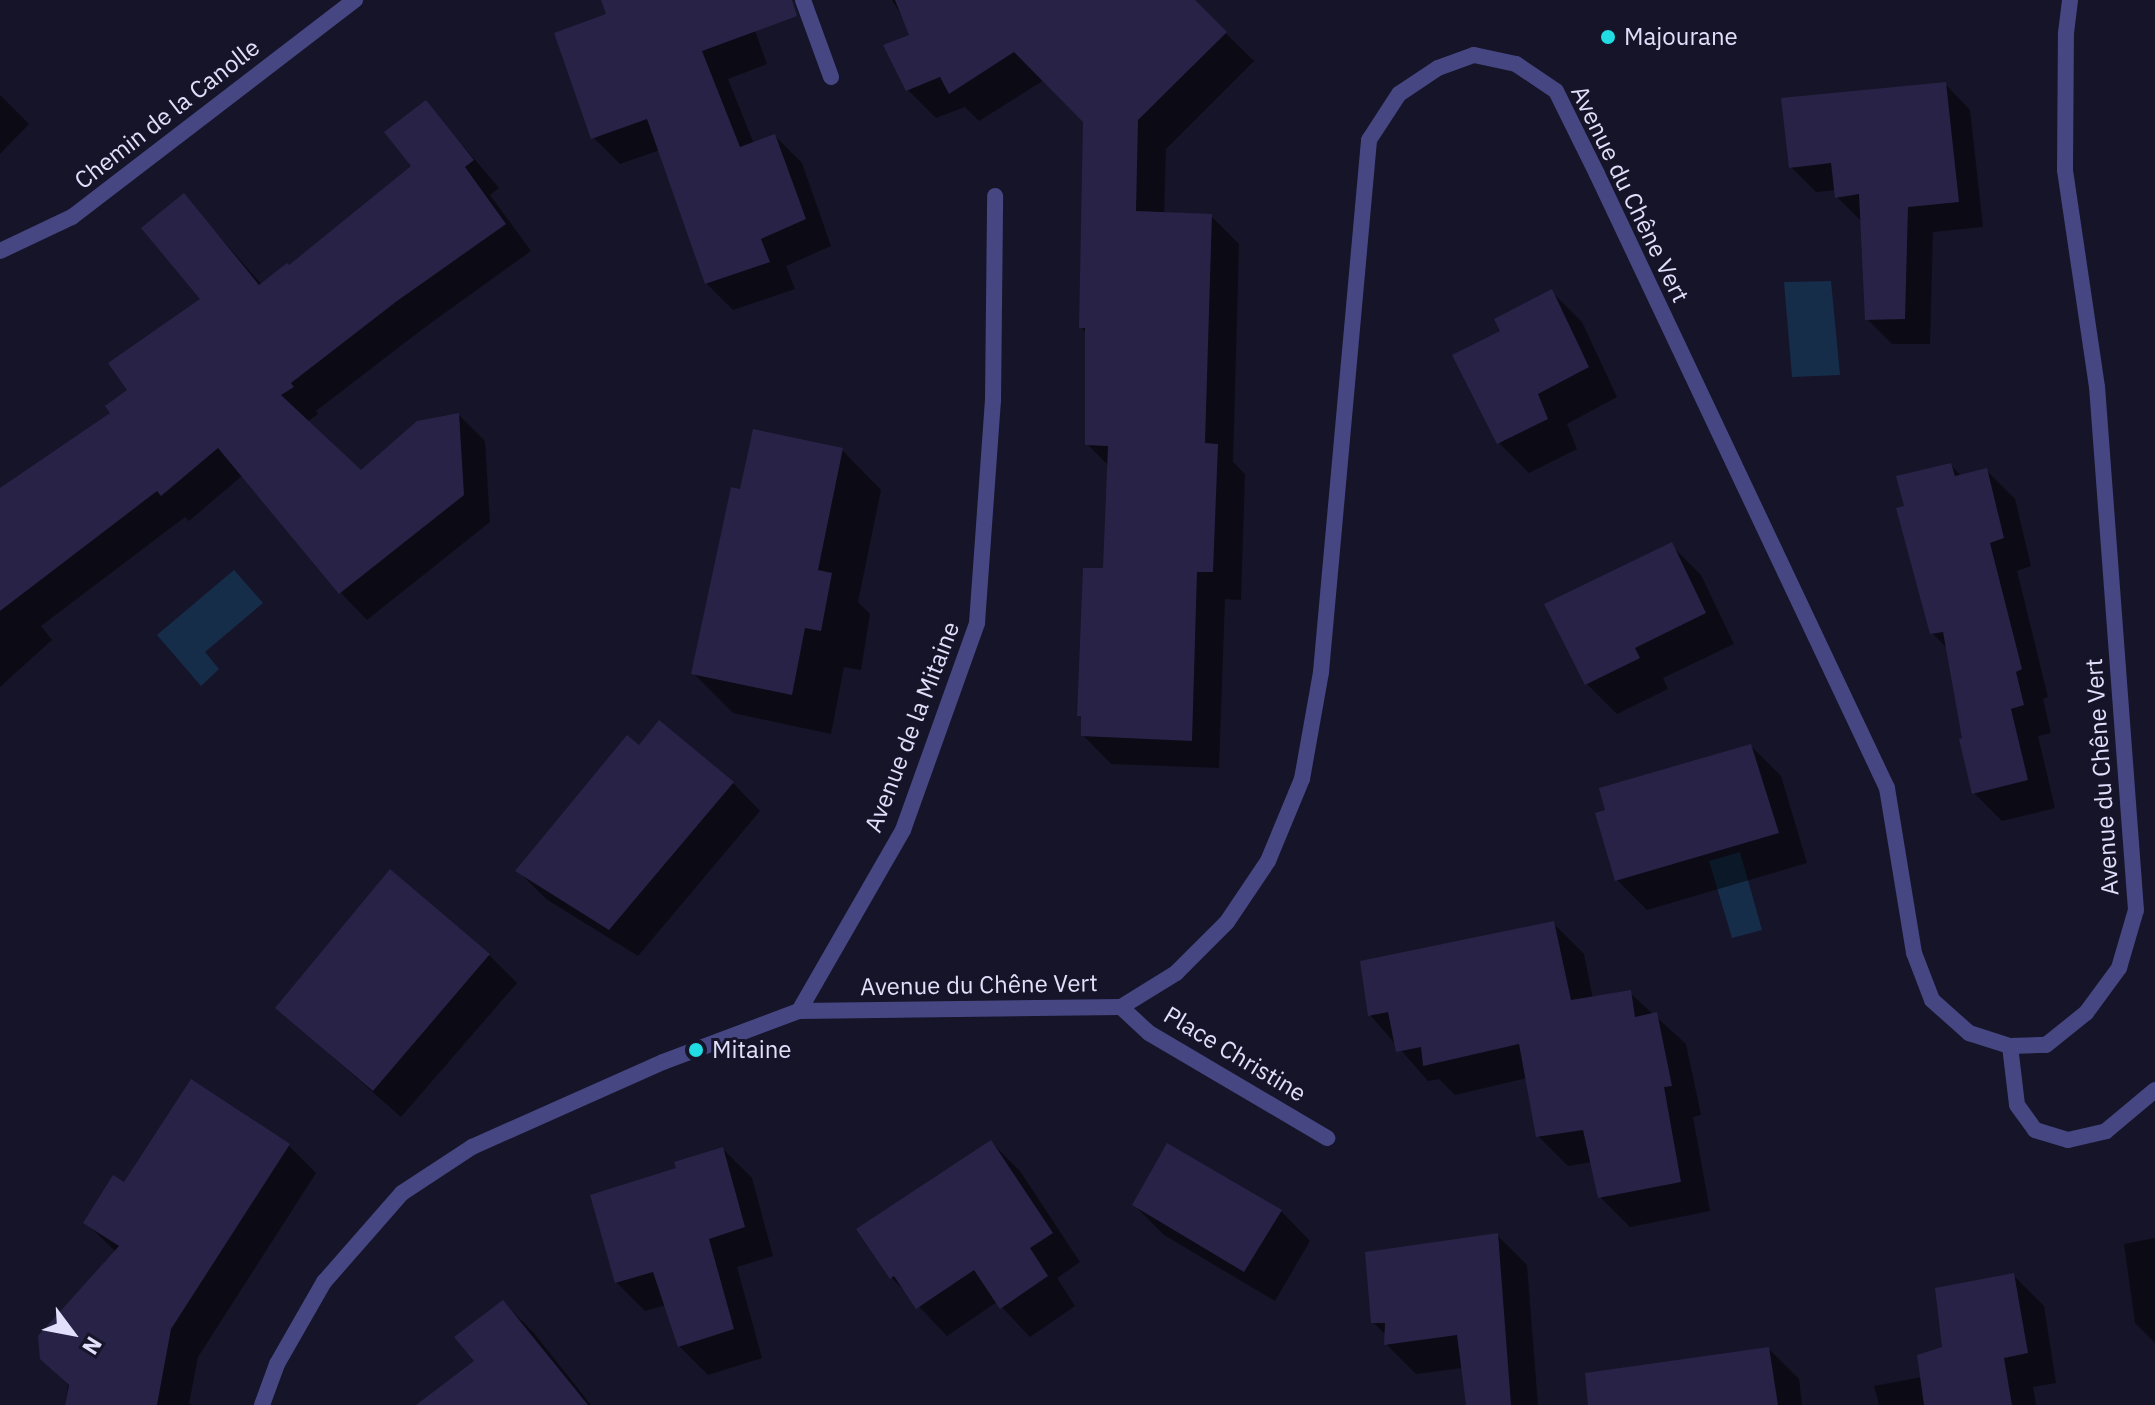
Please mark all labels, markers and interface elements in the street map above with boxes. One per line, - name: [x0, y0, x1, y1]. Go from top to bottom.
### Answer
- place label: Majourane: [1624, 23, 1738, 51]
- marker: Majourane: [1599, 28, 1617, 46]
- street label: Chemin de la Canolle: [69, 33, 265, 195]
- street label: Avenue du Chêne Vert: [1565, 81, 1695, 307]
- street label: Avenue de la Mitaine: [859, 618, 965, 836]
- street label: Avenue du Chêne Vert: [2079, 657, 2125, 897]
- street label: Avenue du Chêne Vert: [860, 969, 1098, 1001]
- street label: Place Christine: [1159, 1000, 1311, 1108]
- place label: Mitaine: [712, 1036, 792, 1064]
- marker: Mitaine: [687, 1041, 705, 1059]
- north arrow: [32, 1293, 112, 1373]
- text: N: [76, 1332, 109, 1360]

